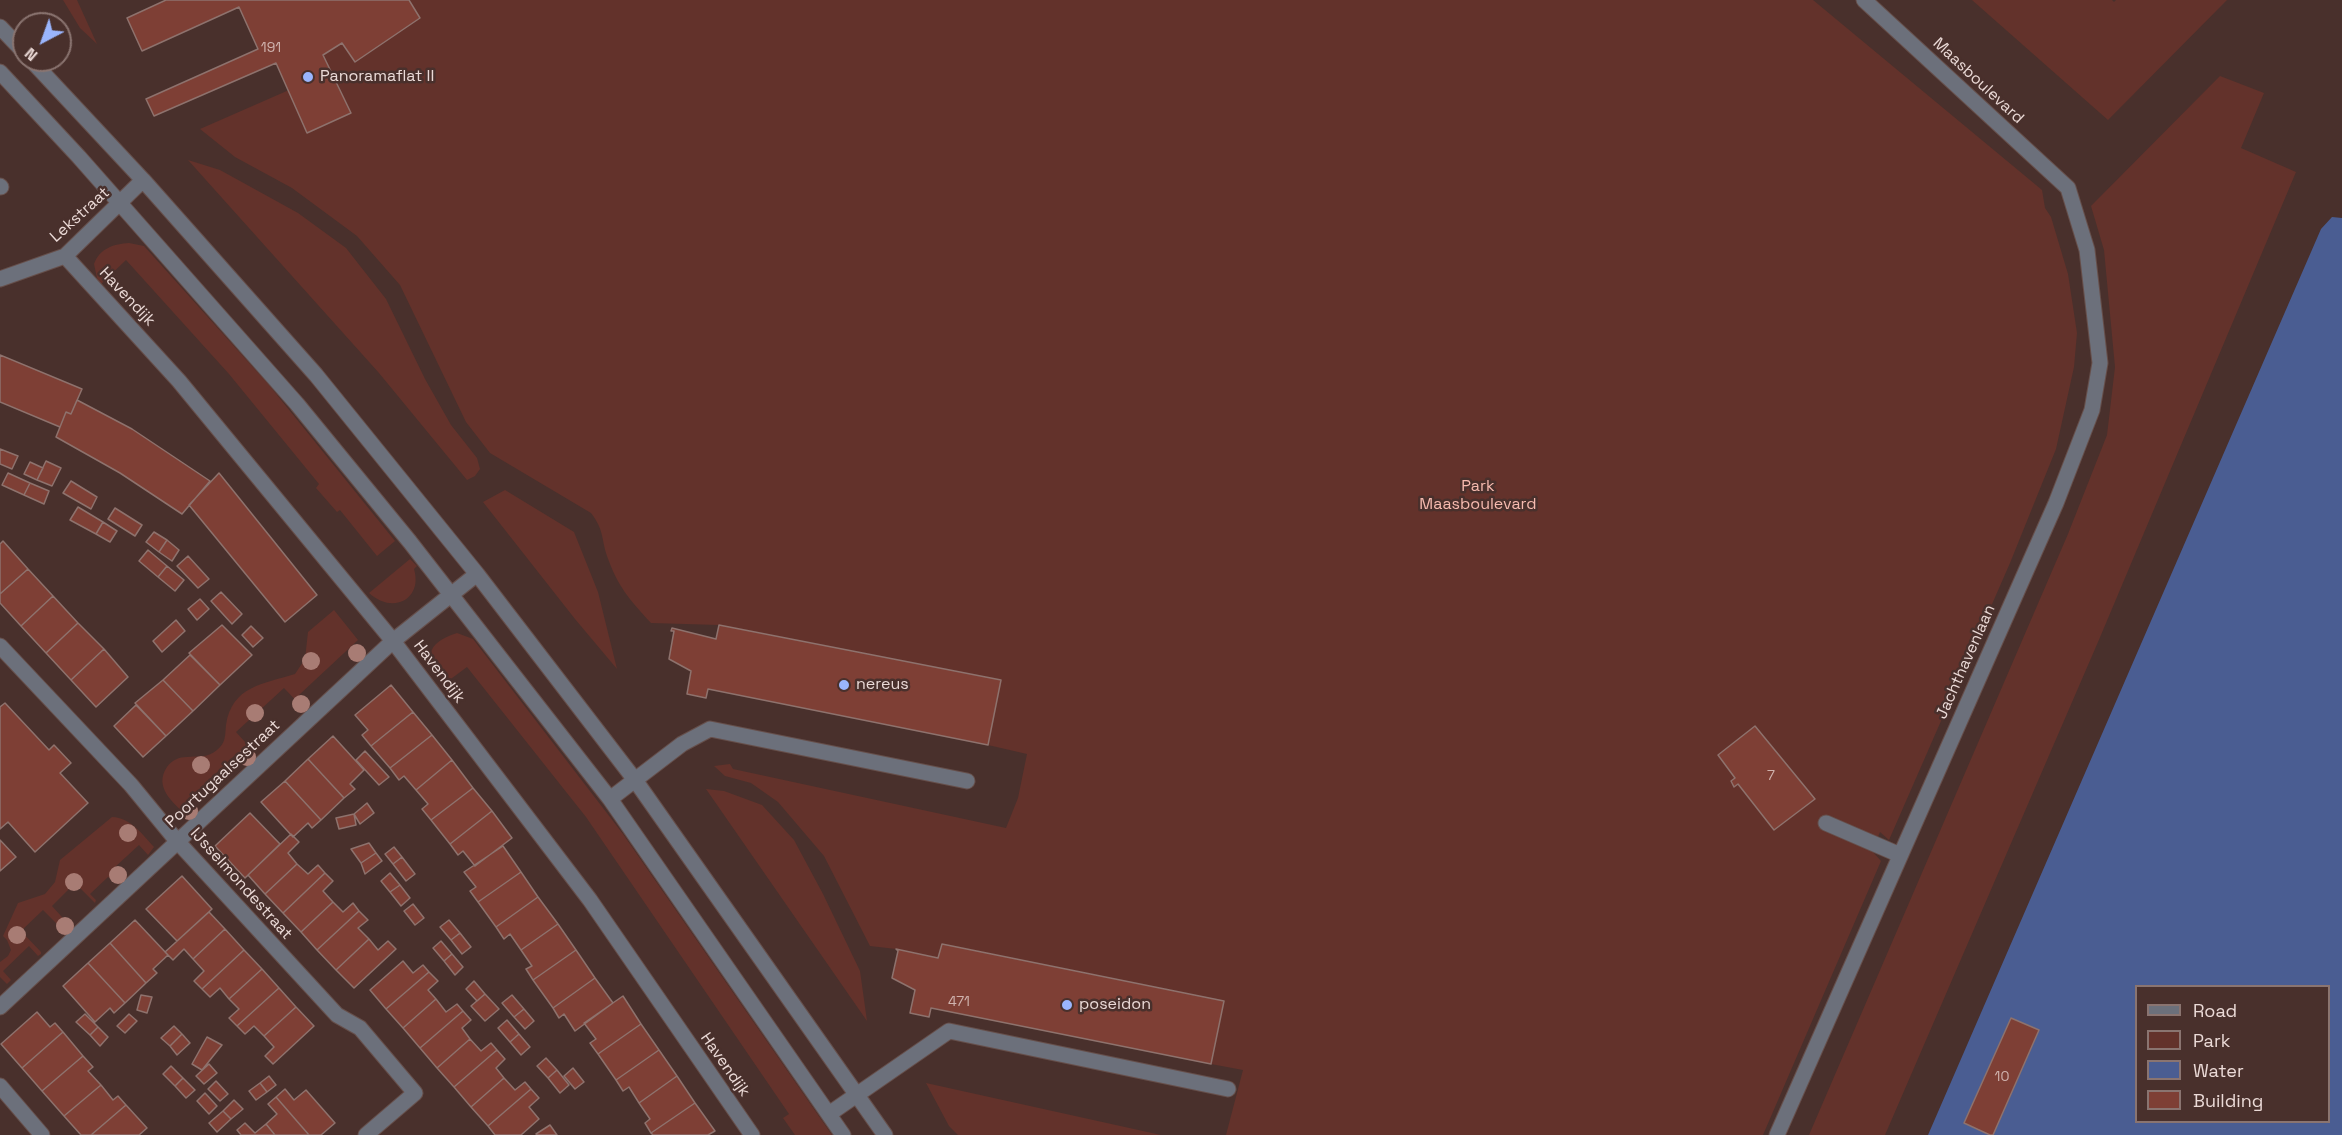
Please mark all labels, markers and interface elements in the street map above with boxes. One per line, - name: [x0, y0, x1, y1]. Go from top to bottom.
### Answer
- north arrow: [12, 12, 72, 72]
- street label: Maasboulevard: [1929, 34, 2027, 128]
- house number: 191: [261, 40, 281, 56]
- text: N: [20, 43, 42, 66]
- place label: Panoramaflat II: [320, 67, 434, 87]
- marker: Panoramaflat II: [301, 70, 315, 84]
- street label: Lekstraat: [46, 183, 114, 247]
- street label: Havendijk: [95, 264, 159, 330]
- park label: Park Maasboulevard: [1419, 477, 1537, 515]
- street label: Jachthavenlaan: [1932, 602, 2000, 722]
- street label: Havendijk: [409, 637, 469, 707]
- place label: nereus: [856, 675, 909, 695]
- marker: nereus: [837, 678, 851, 692]
- street label: Poortugaalsestraat: [162, 716, 284, 832]
- house number: 7: [1767, 768, 1775, 784]
- street label: IJsselmondestraat: [186, 824, 296, 944]
- legend: [2135, 985, 2330, 1123]
- house number: 471: [948, 994, 970, 1010]
- place label: poseidon: [1079, 995, 1151, 1015]
- marker: poseidon: [1060, 998, 1074, 1012]
- text: Road: [2193, 999, 2237, 1022]
- street label: Havendijk: [696, 1029, 754, 1101]
- text: Park: [2193, 1029, 2230, 1052]
- text: Water: [2193, 1059, 2244, 1082]
- house number: 10: [1995, 1069, 2009, 1085]
- text: Building: [2193, 1089, 2263, 1112]

